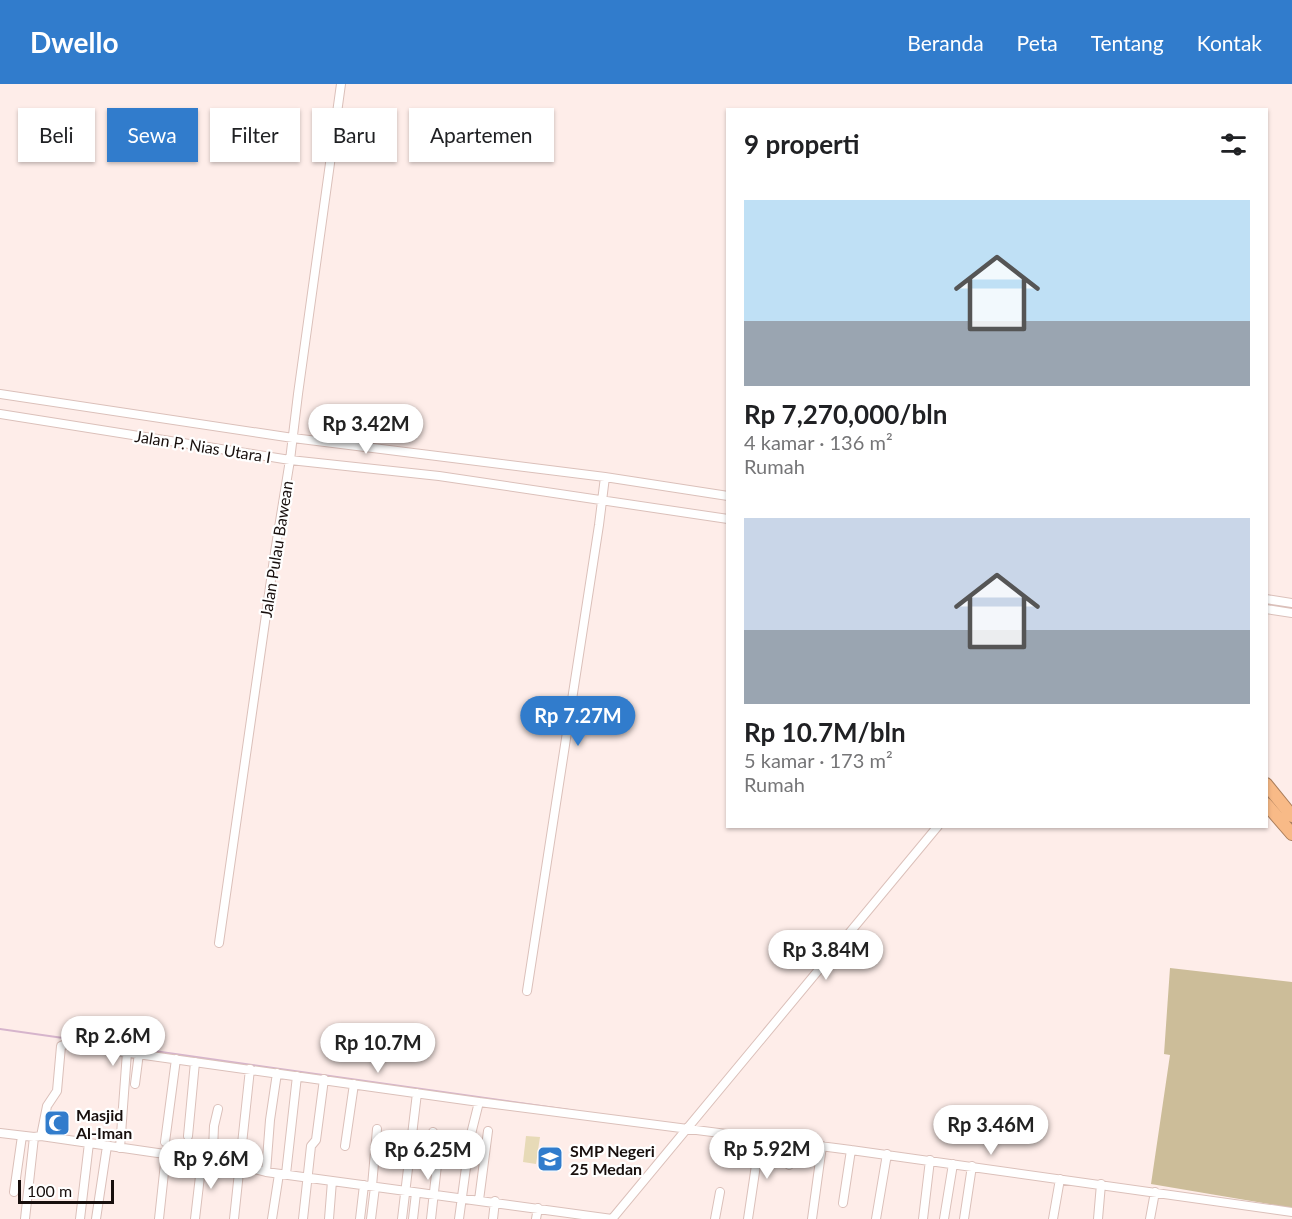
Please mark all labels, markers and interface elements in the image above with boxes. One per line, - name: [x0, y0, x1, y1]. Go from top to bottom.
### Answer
- text: Dwello: [30, 25, 118, 59]
- text: Beranda: [907, 30, 984, 55]
- text: Peta: [1017, 30, 1058, 55]
- text: Tentang: [1091, 30, 1164, 55]
- text: Kontak: [1197, 30, 1262, 55]
- chip: Beli: [18, 108, 95, 162]
- chip: Sewa: [107, 108, 198, 162]
- chip: Filter: [210, 108, 300, 162]
- chip: Baru: [312, 108, 397, 162]
- chip: Apartemen: [409, 108, 554, 162]
- text: 9 properti: [744, 128, 860, 160]
- icon: filters: [1217, 128, 1250, 161]
- icon: home: [943, 239, 1051, 347]
- text: Rp 7,270,000/bln: [744, 398, 947, 430]
- pin: Rp 3.42M: [304, 404, 428, 455]
- text: Rp 3.42M: [322, 411, 410, 435]
- street label: Jalan P. Nias Utara I: [134, 426, 272, 466]
- text: 4 kamar · 136 m²: [744, 430, 893, 454]
- text: Rumah: [744, 454, 805, 478]
- street label: Jalan Pulau Bawean: [256, 479, 296, 619]
- icon: home: [943, 557, 1051, 665]
- pin: Rp 7.27M: [516, 696, 640, 747]
- text: Rp 7.27M: [534, 703, 622, 727]
- text: Rp 10.7M/bln: [744, 716, 906, 748]
- text: 5 kamar · 173 m²: [744, 748, 893, 772]
- text: Rumah: [744, 772, 805, 796]
- pin: Rp 3.84M: [764, 930, 888, 981]
- text: Rp 3.84M: [782, 937, 870, 961]
- pin: Rp 2.6M: [58, 1016, 168, 1067]
- text: Rp 2.6M: [75, 1023, 151, 1047]
- pin: Rp 10.7M: [316, 1023, 440, 1074]
- text: Rp 10.7M: [334, 1030, 422, 1054]
- place label: Masjid Al-Iman: [75, 1105, 132, 1142]
- pin: Rp 3.46M: [929, 1105, 1053, 1156]
- mosque icon: Masjid Al-Iman: [42, 1108, 72, 1138]
- text: Rp 3.46M: [947, 1112, 1035, 1136]
- pin: Rp 5.92M: [705, 1129, 829, 1180]
- pin: Rp 6.25M: [366, 1130, 490, 1181]
- text: Rp 5.92M: [723, 1136, 811, 1160]
- text: Rp 6.25M: [384, 1137, 472, 1161]
- pin: Rp 9.6M: [156, 1139, 266, 1190]
- place label: SMP Negeri 25 Medan: [570, 1141, 655, 1178]
- school or university icon: SMP Negeri 25 Medan: [535, 1144, 565, 1174]
- text: Rp 9.6M: [173, 1146, 249, 1170]
- scale bar: [18, 1177, 114, 1204]
- text: 100 m: [27, 1181, 72, 1200]

